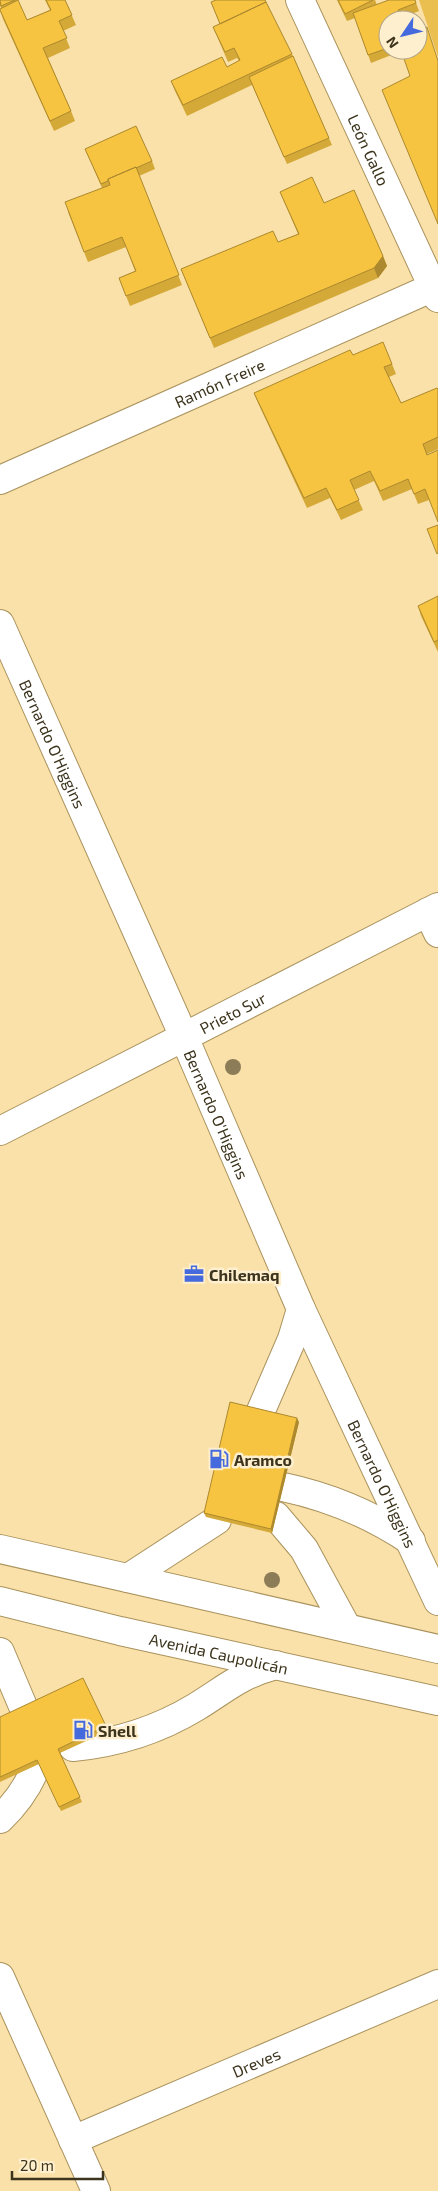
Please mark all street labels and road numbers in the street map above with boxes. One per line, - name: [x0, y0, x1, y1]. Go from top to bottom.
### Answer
- street label: León Gallo: [345, 111, 394, 188]
- street label: Ramón Freire: [171, 354, 267, 411]
- street label: Bernardo O'Higgins: [16, 676, 90, 811]
- street label: Prieto Sur: [196, 987, 269, 1037]
- street label: Bernardo O'Higgins: [181, 1046, 253, 1182]
- street label: Bernardo O'Higgins: [345, 1416, 421, 1551]
- street label: Avenida Caupolicán: [148, 1628, 290, 1677]
- street label: Dreves: [229, 2043, 283, 2080]

